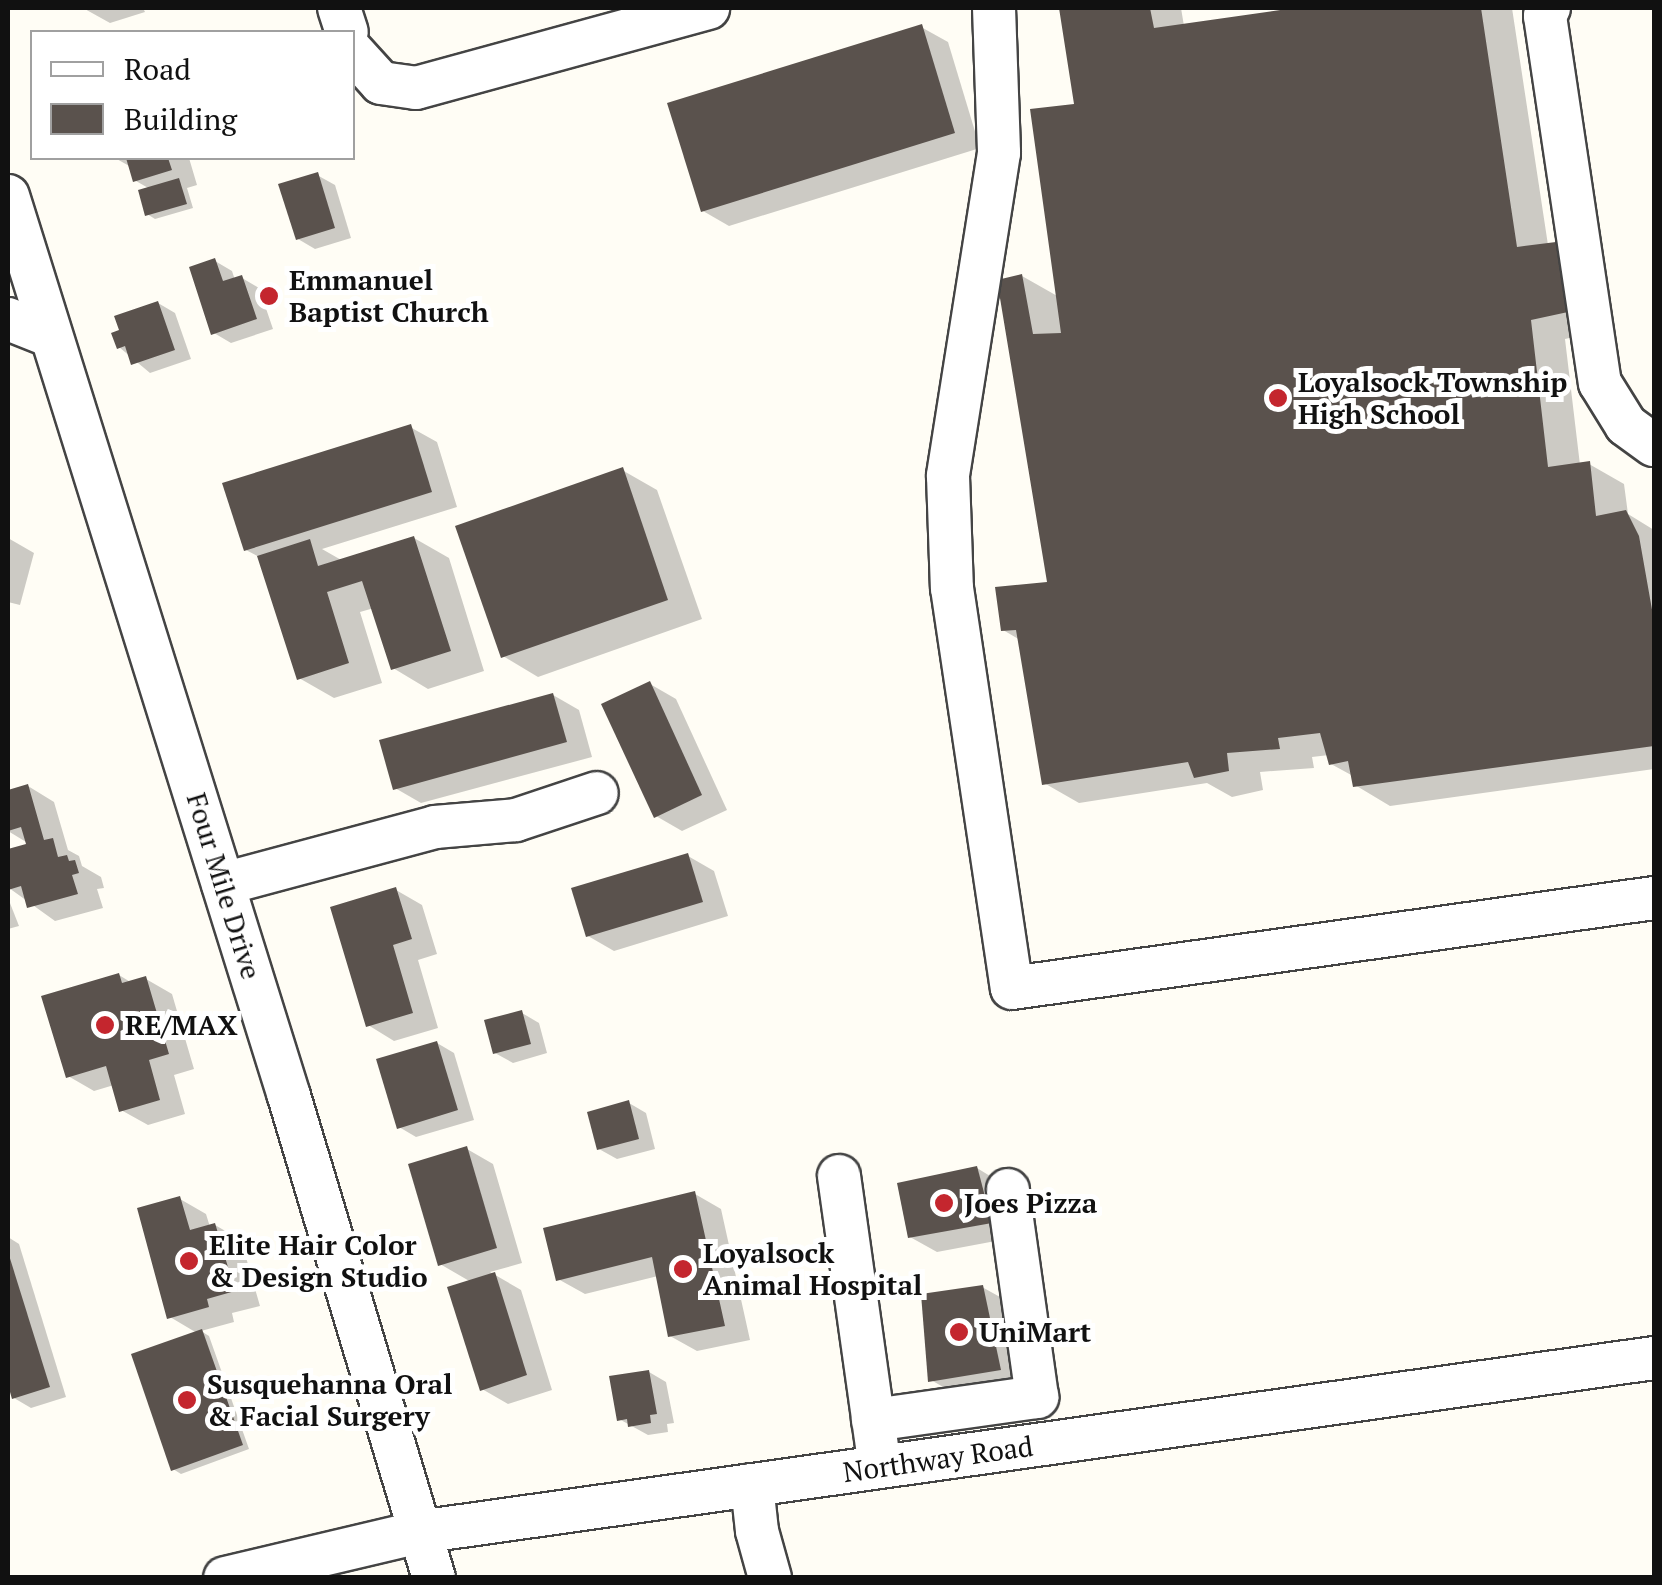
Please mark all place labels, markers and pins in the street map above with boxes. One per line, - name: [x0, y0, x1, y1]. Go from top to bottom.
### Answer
- place label: Emmanuel Baptist Church: [289, 263, 489, 329]
- marker: Emmanuel Baptist Church: [258, 285, 280, 307]
- place label: Loyalsock Township High School: [1298, 365, 1567, 431]
- marker: Loyalsock Township High School: [1267, 387, 1289, 409]
- place label: RE/MAX: [125, 1008, 238, 1042]
- marker: RE/MAX: [94, 1014, 116, 1036]
- place label: Joes Pizza: [964, 1186, 1097, 1220]
- marker: Joes Pizza: [933, 1192, 955, 1214]
- place label: Elite Hair Color & Design Studio: [209, 1228, 428, 1294]
- place label: Loyalsock Animal Hospital: [703, 1236, 922, 1302]
- marker: Elite Hair Color & Design Studio: [178, 1250, 200, 1272]
- marker: Loyalsock Animal Hospital: [672, 1258, 694, 1280]
- place label: UniMart: [979, 1315, 1091, 1349]
- marker: UniMart: [948, 1321, 970, 1343]
- place label: Susquehanna Oral & Facial Surgery: [207, 1367, 452, 1433]
- marker: Susquehanna Oral & Facial Surgery: [176, 1389, 198, 1411]

